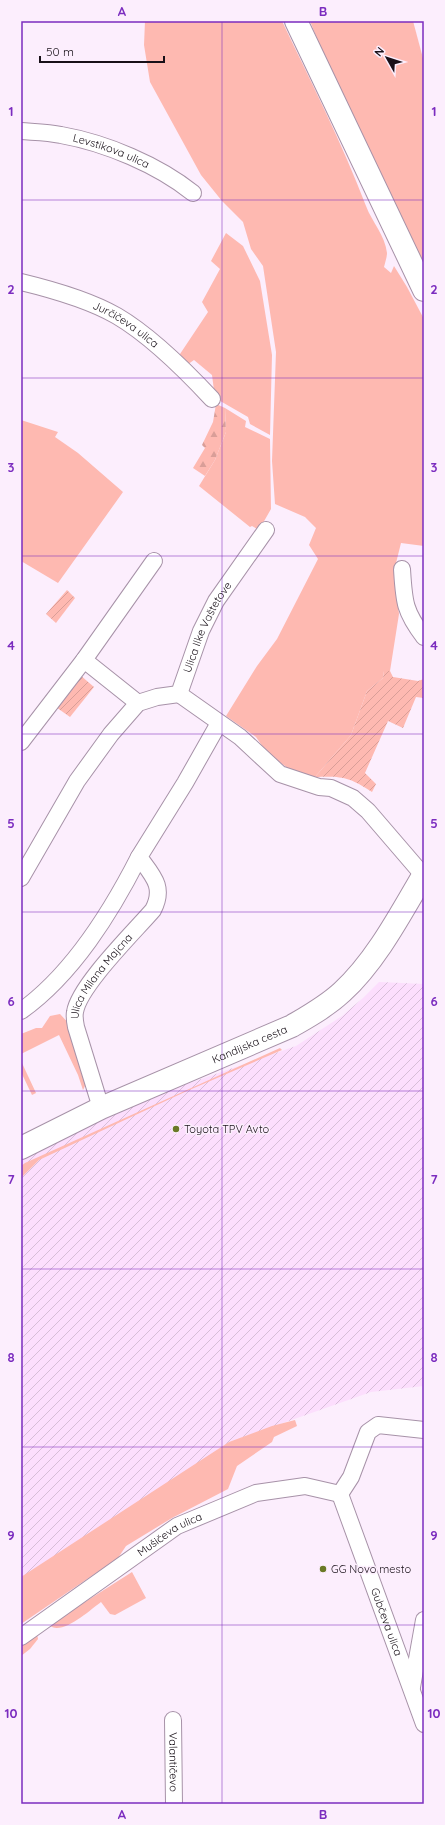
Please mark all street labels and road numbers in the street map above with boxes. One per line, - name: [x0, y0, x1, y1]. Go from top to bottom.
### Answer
- street label: Levstikova ulica: [72, 131, 152, 171]
- street label: Jurčičeva ulica: [91, 298, 162, 351]
- street label: Ulica Ilke Vaštetove: [180, 579, 235, 675]
- street label: Ulica Milana Majcna: [67, 930, 135, 1019]
- street label: Kandijska cesta: [210, 1022, 289, 1067]
- street label: Mušičeva ulica: [134, 1509, 204, 1559]
- street label: Gubčeva ulica: [368, 1586, 405, 1658]
- street label: Valantičevo: [166, 1732, 181, 1792]

